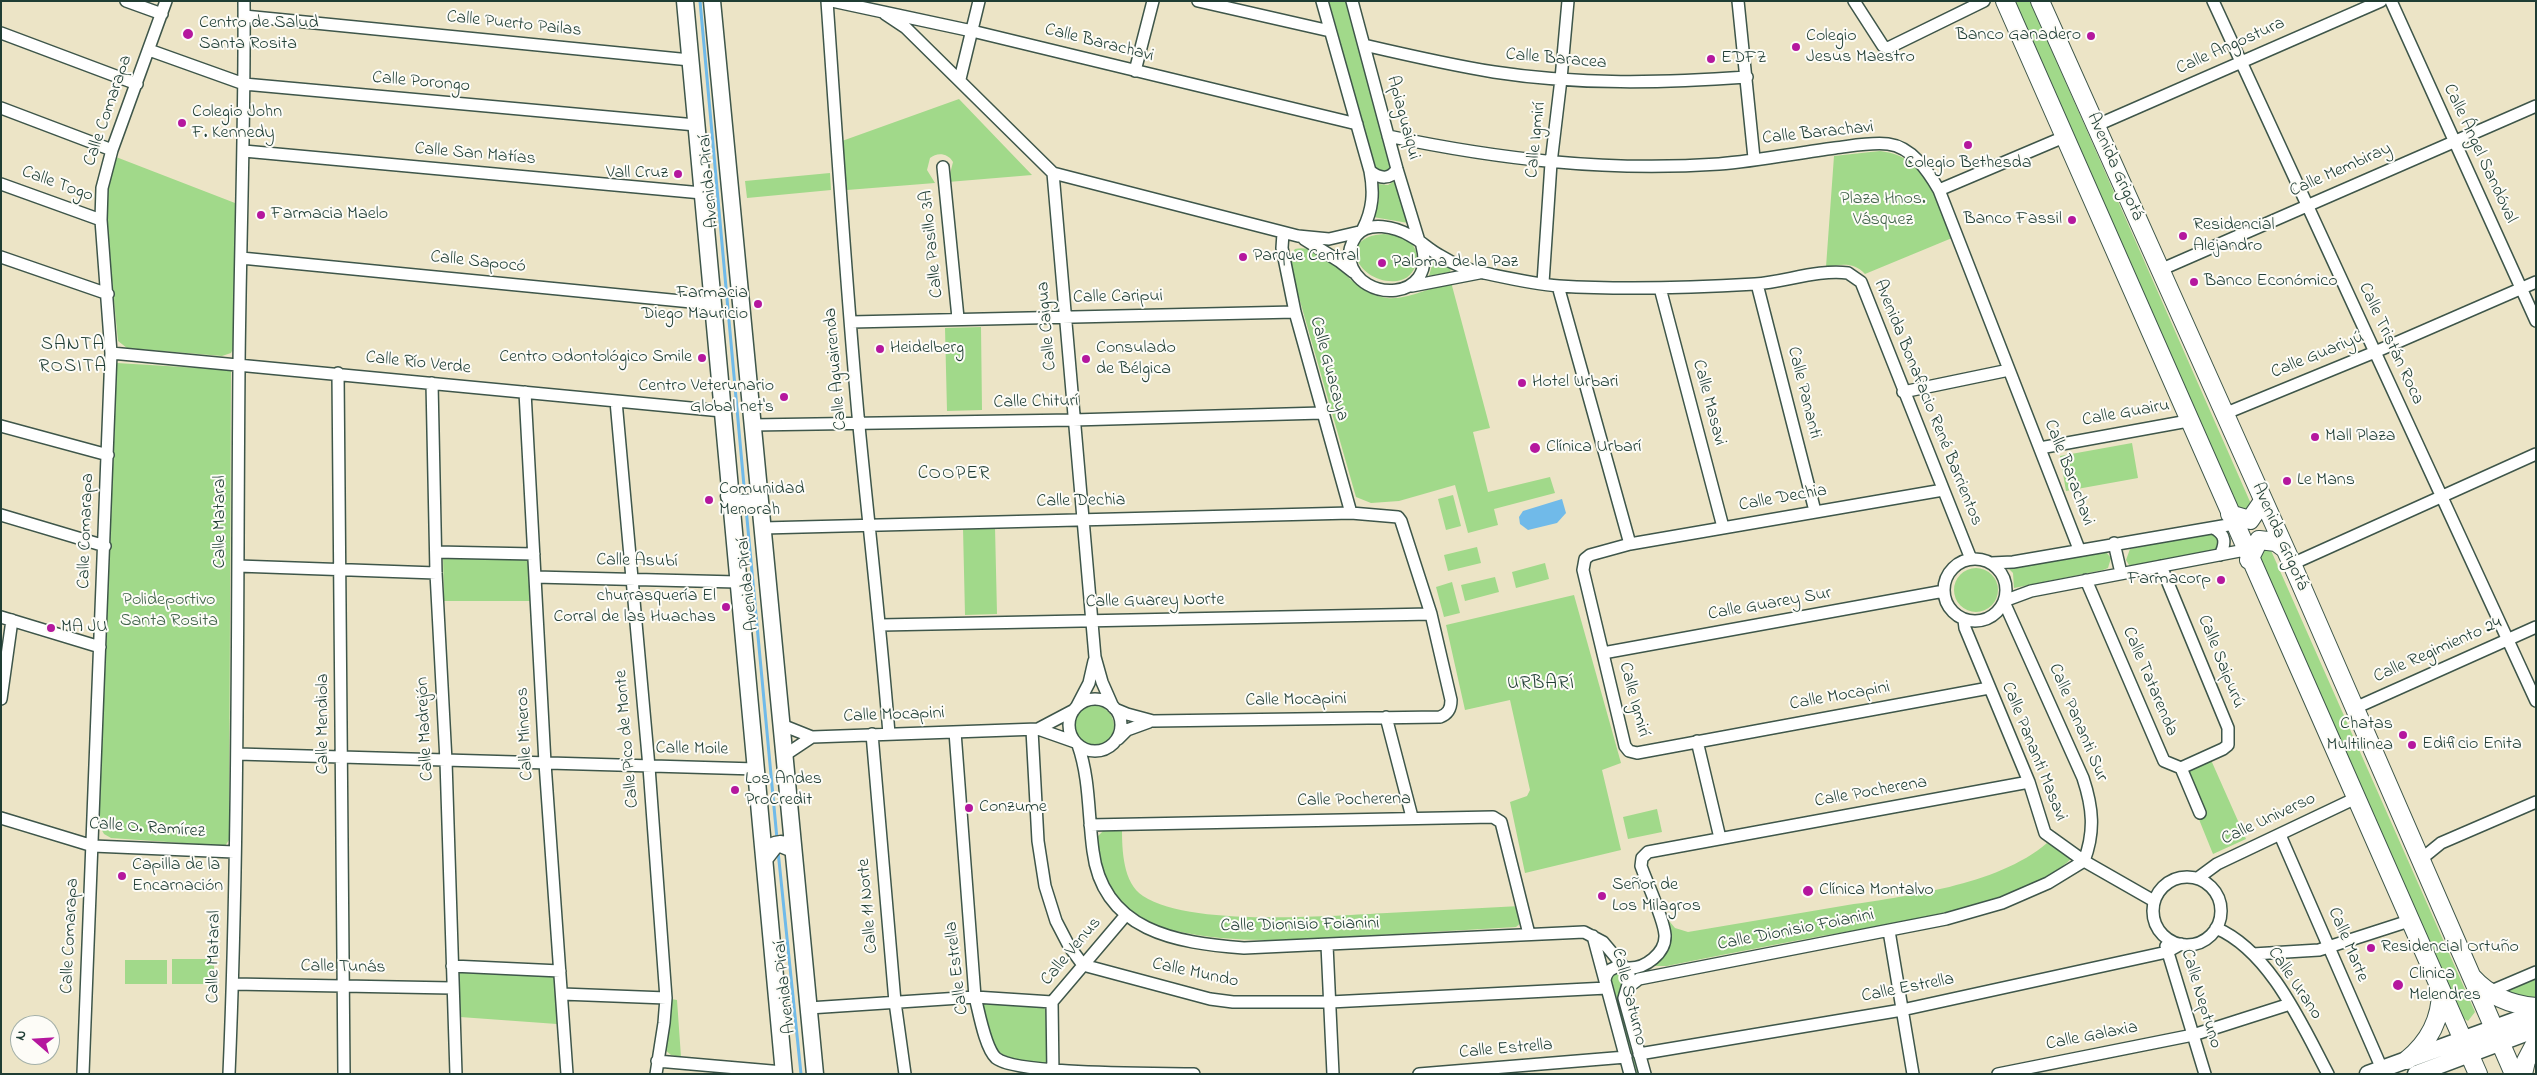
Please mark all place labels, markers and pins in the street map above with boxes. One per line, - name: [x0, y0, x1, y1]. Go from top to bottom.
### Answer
- place label: Centro de Salud Santa Rosita: [199, 13, 319, 56]
- place label: Banco Ganadero: [1956, 25, 2081, 47]
- place label: Colegio Jesus Maestro: [1806, 26, 1915, 68]
- marker: Centro de Salud Santa Rosita: [181, 27, 195, 41]
- marker: Banco Ganadero: [2085, 30, 2097, 42]
- marker: Colegio Jesus Maestro: [1790, 41, 1802, 53]
- place label: EDFZ: [1721, 48, 1767, 70]
- marker: EDFZ: [1705, 53, 1717, 65]
- place label: Colegio John F. Kennedy: [192, 102, 282, 144]
- marker: Colegio John F. Kennedy: [176, 117, 188, 129]
- marker: Colegio Bethesda: [1962, 139, 1974, 151]
- place label: Colegio Bethesda: [1905, 153, 2031, 175]
- place label: Vall Cruz: [606, 163, 668, 185]
- marker: Vall Cruz: [672, 168, 684, 180]
- place label: Farmacia Maelo: [271, 204, 388, 226]
- marker: Farmacia Maelo: [255, 209, 267, 221]
- place label: Banco Fassil: [1963, 209, 2062, 231]
- marker: Banco Fassil: [2066, 214, 2078, 226]
- place label: Residencial Alejandro: [2193, 215, 2274, 258]
- marker: Residencial Alejandro: [2177, 230, 2189, 242]
- place label: Parque Central: [1253, 246, 1359, 268]
- marker: Parque Central: [1237, 251, 1249, 263]
- place label: Paloma de la Paz: [1392, 252, 1518, 274]
- marker: Paloma de la Paz: [1376, 257, 1388, 269]
- place label: Banco Económico: [2204, 271, 2338, 293]
- marker: Banco Económico: [2188, 276, 2200, 288]
- place label: Farmacia Diego Mauricio: [641, 283, 748, 326]
- marker: Farmacia Diego Mauricio: [752, 298, 764, 310]
- place label: Heidelberg: [890, 338, 964, 360]
- place label: Consulado de Bélgica: [1096, 338, 1176, 380]
- marker: Heidelberg: [874, 343, 886, 355]
- place label: Centro Odontológico Smile: [499, 347, 692, 369]
- marker: Centro Odontológico Smile: [696, 352, 708, 364]
- marker: Consulado de Bélgica: [1080, 353, 1092, 365]
- place label: Hotel Urbari: [1532, 372, 1618, 394]
- place label: Centro Veterunario Global net's: [638, 376, 774, 418]
- marker: Hotel Urbari: [1516, 377, 1528, 389]
- marker: Centro Veterunario Global net's: [778, 391, 790, 403]
- place label: Mall Plaza: [2325, 426, 2396, 448]
- marker: Mall Plaza: [2309, 431, 2321, 443]
- place label: Clínica Urbarí: [1546, 437, 1641, 459]
- marker: Clínica Urbarí: [1528, 441, 1542, 455]
- place label: Le Mans: [2297, 470, 2355, 492]
- marker: Le Mans: [2281, 475, 2293, 487]
- place label: Comunidad Menorah: [719, 479, 805, 522]
- marker: Comunidad Menorah: [703, 494, 715, 506]
- place label: Farmacorp: [2128, 569, 2211, 591]
- marker: Farmacorp: [2215, 574, 2227, 586]
- place label: churrasquería El Corral de las Huachas: [553, 586, 716, 628]
- marker: churrasquería El Corral de las Huachas: [720, 601, 732, 613]
- place label: MA JU: [61, 617, 108, 639]
- marker: MA JU: [45, 622, 57, 634]
- place label: Chatas Multilinea: [2327, 714, 2393, 756]
- marker: Chatas Multilinea: [2397, 729, 2409, 741]
- place label: Edificio Enita: [2422, 734, 2522, 756]
- marker: Edificio Enita: [2406, 739, 2418, 751]
- place label: Los Andes ProCredit: [745, 769, 822, 812]
- marker: Los Andes ProCredit: [729, 784, 741, 796]
- place label: Conzume: [979, 797, 1047, 819]
- marker: Conzume: [963, 802, 975, 814]
- place label: Capilla de la Encarnación: [132, 855, 223, 898]
- marker: Capilla de la Encarnación: [116, 870, 128, 882]
- place label: Señor de Los Milagros: [1612, 875, 1701, 918]
- place label: Clínica Montalvo: [1819, 880, 1934, 902]
- marker: Clínica Montalvo: [1801, 884, 1815, 898]
- marker: Señor de Los Milagros: [1596, 890, 1608, 902]
- place label: Residencial Ortuño: [2381, 937, 2519, 959]
- marker: Residencial Ortuño: [2365, 942, 2377, 954]
- place label: Clinica Melendres: [2409, 964, 2481, 1006]
- marker: Clinica Melendres: [2391, 978, 2405, 992]

